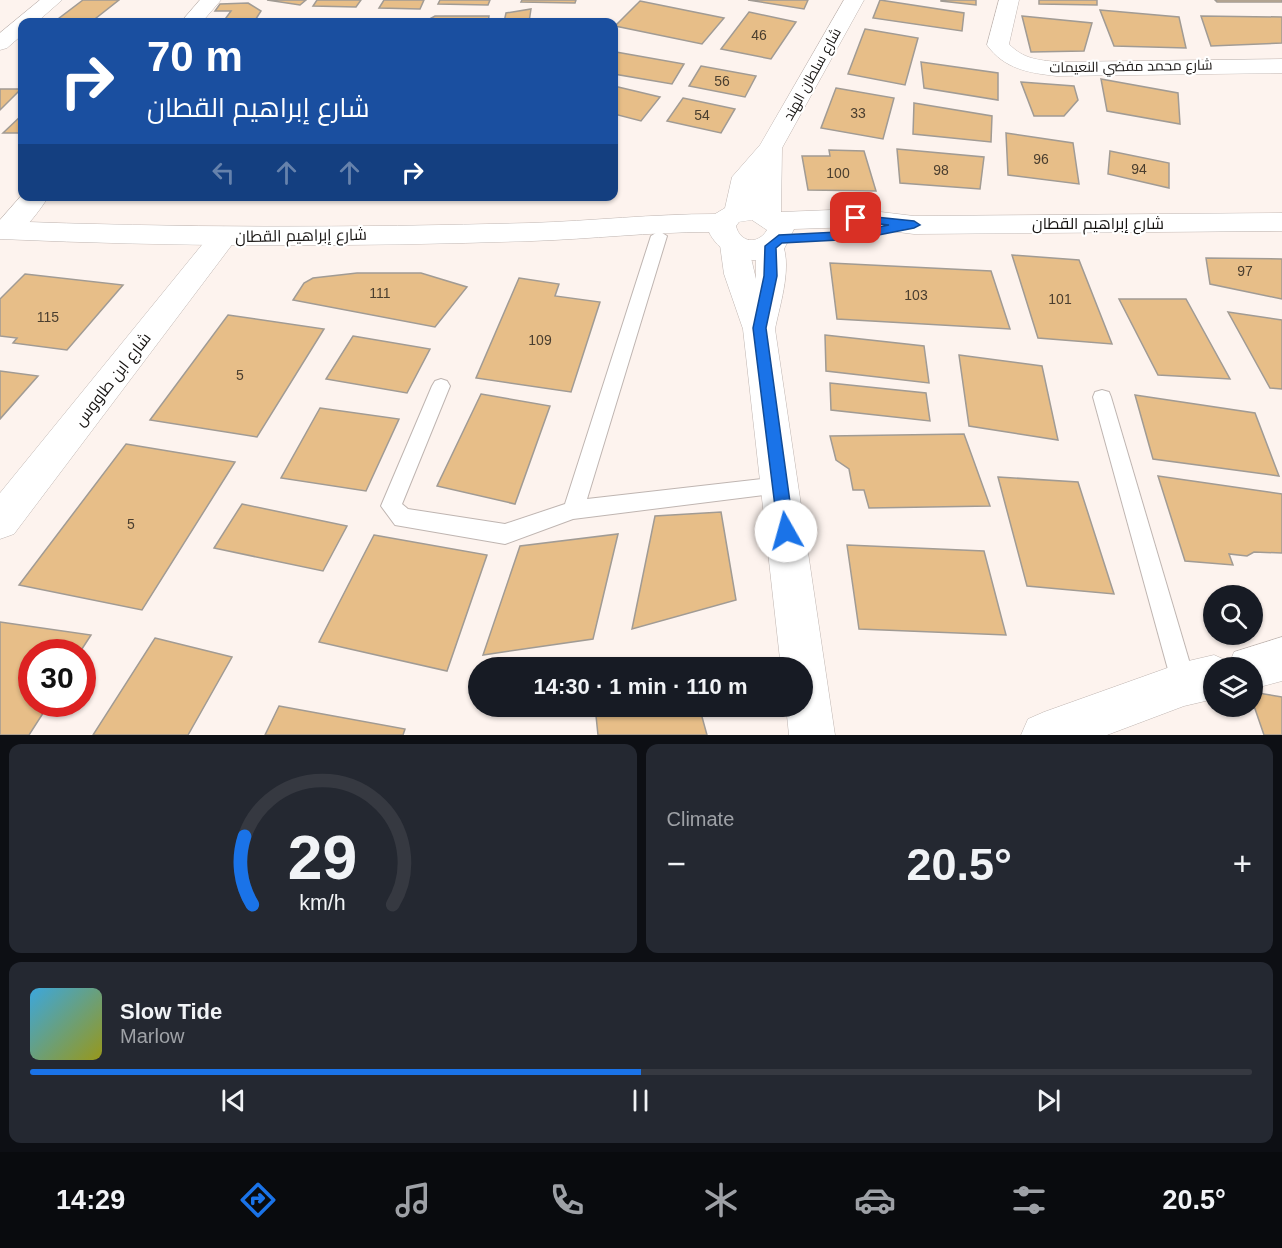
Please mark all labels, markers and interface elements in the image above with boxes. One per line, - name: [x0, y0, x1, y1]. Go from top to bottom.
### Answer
- street label: شارع سلطان الهند: [780, 25, 845, 123]
- house number: 46: [751, 27, 767, 43]
- text: 70 m: [147, 33, 243, 80]
- icon: right: [48, 42, 126, 120]
- street label: شارع محمد مفضي النعيمات: [1049, 57, 1213, 78]
- house number: 56: [714, 73, 730, 89]
- text: شارع إبراهيم القطان: [147, 93, 369, 123]
- house number: 33: [850, 105, 866, 121]
- house number: 54: [694, 107, 710, 123]
- house number: 96: [1033, 151, 1049, 167]
- icon: left: [207, 156, 240, 189]
- icon: ahead: [270, 156, 303, 189]
- icon: ahead: [333, 156, 366, 189]
- icon: right: [396, 156, 429, 189]
- house number: 94: [1131, 161, 1147, 177]
- house number: 98: [933, 162, 949, 178]
- house number: 100: [826, 165, 850, 181]
- pin: [830, 192, 881, 243]
- icon: arrive: [839, 201, 872, 234]
- street label: شارع إبراهيم القطان: [1032, 215, 1164, 235]
- street label: شارع إبراهيم القطان: [235, 226, 367, 248]
- house number: 97: [1237, 263, 1253, 279]
- house number: 111: [369, 285, 391, 301]
- house number: 103: [904, 287, 928, 303]
- house number: 101: [1048, 291, 1072, 307]
- house number: 115: [37, 309, 59, 325]
- street label: شارع ابن طاووس: [71, 330, 156, 431]
- house number: 109: [528, 332, 552, 348]
- house number: 5: [236, 367, 244, 383]
- position arrow: [754, 499, 818, 563]
- house number: 5: [127, 516, 135, 532]
- map controls: [1203, 585, 1263, 717]
- button: search: [1203, 585, 1263, 645]
- speed limit sign: 30: [18, 639, 96, 717]
- button: layers: [1203, 657, 1263, 717]
- text: 14:30 · 1 min · 110 m: [534, 674, 748, 699]
- text: Climate: [667, 808, 734, 830]
- text: 29: [288, 823, 357, 892]
- text: 20.5°: [906, 839, 1012, 890]
- text: −: [667, 845, 686, 882]
- text: +: [1233, 845, 1252, 882]
- text: km/h: [300, 892, 346, 916]
- text: Slow Tide: [120, 999, 222, 1024]
- text: Marlow: [120, 1025, 184, 1047]
- icon: previous: [217, 1084, 250, 1117]
- icon: pause: [624, 1084, 657, 1117]
- icon: next: [1032, 1084, 1065, 1117]
- icon: directions: [237, 1179, 279, 1221]
- icon: music: [392, 1179, 434, 1221]
- icon: phone: [546, 1179, 588, 1221]
- icon: climate: [700, 1179, 742, 1221]
- icon: car: [854, 1179, 896, 1221]
- icon: filters: [1008, 1179, 1050, 1221]
- text: 14:29: [56, 1185, 125, 1215]
- text: 20.5°: [1162, 1185, 1226, 1215]

